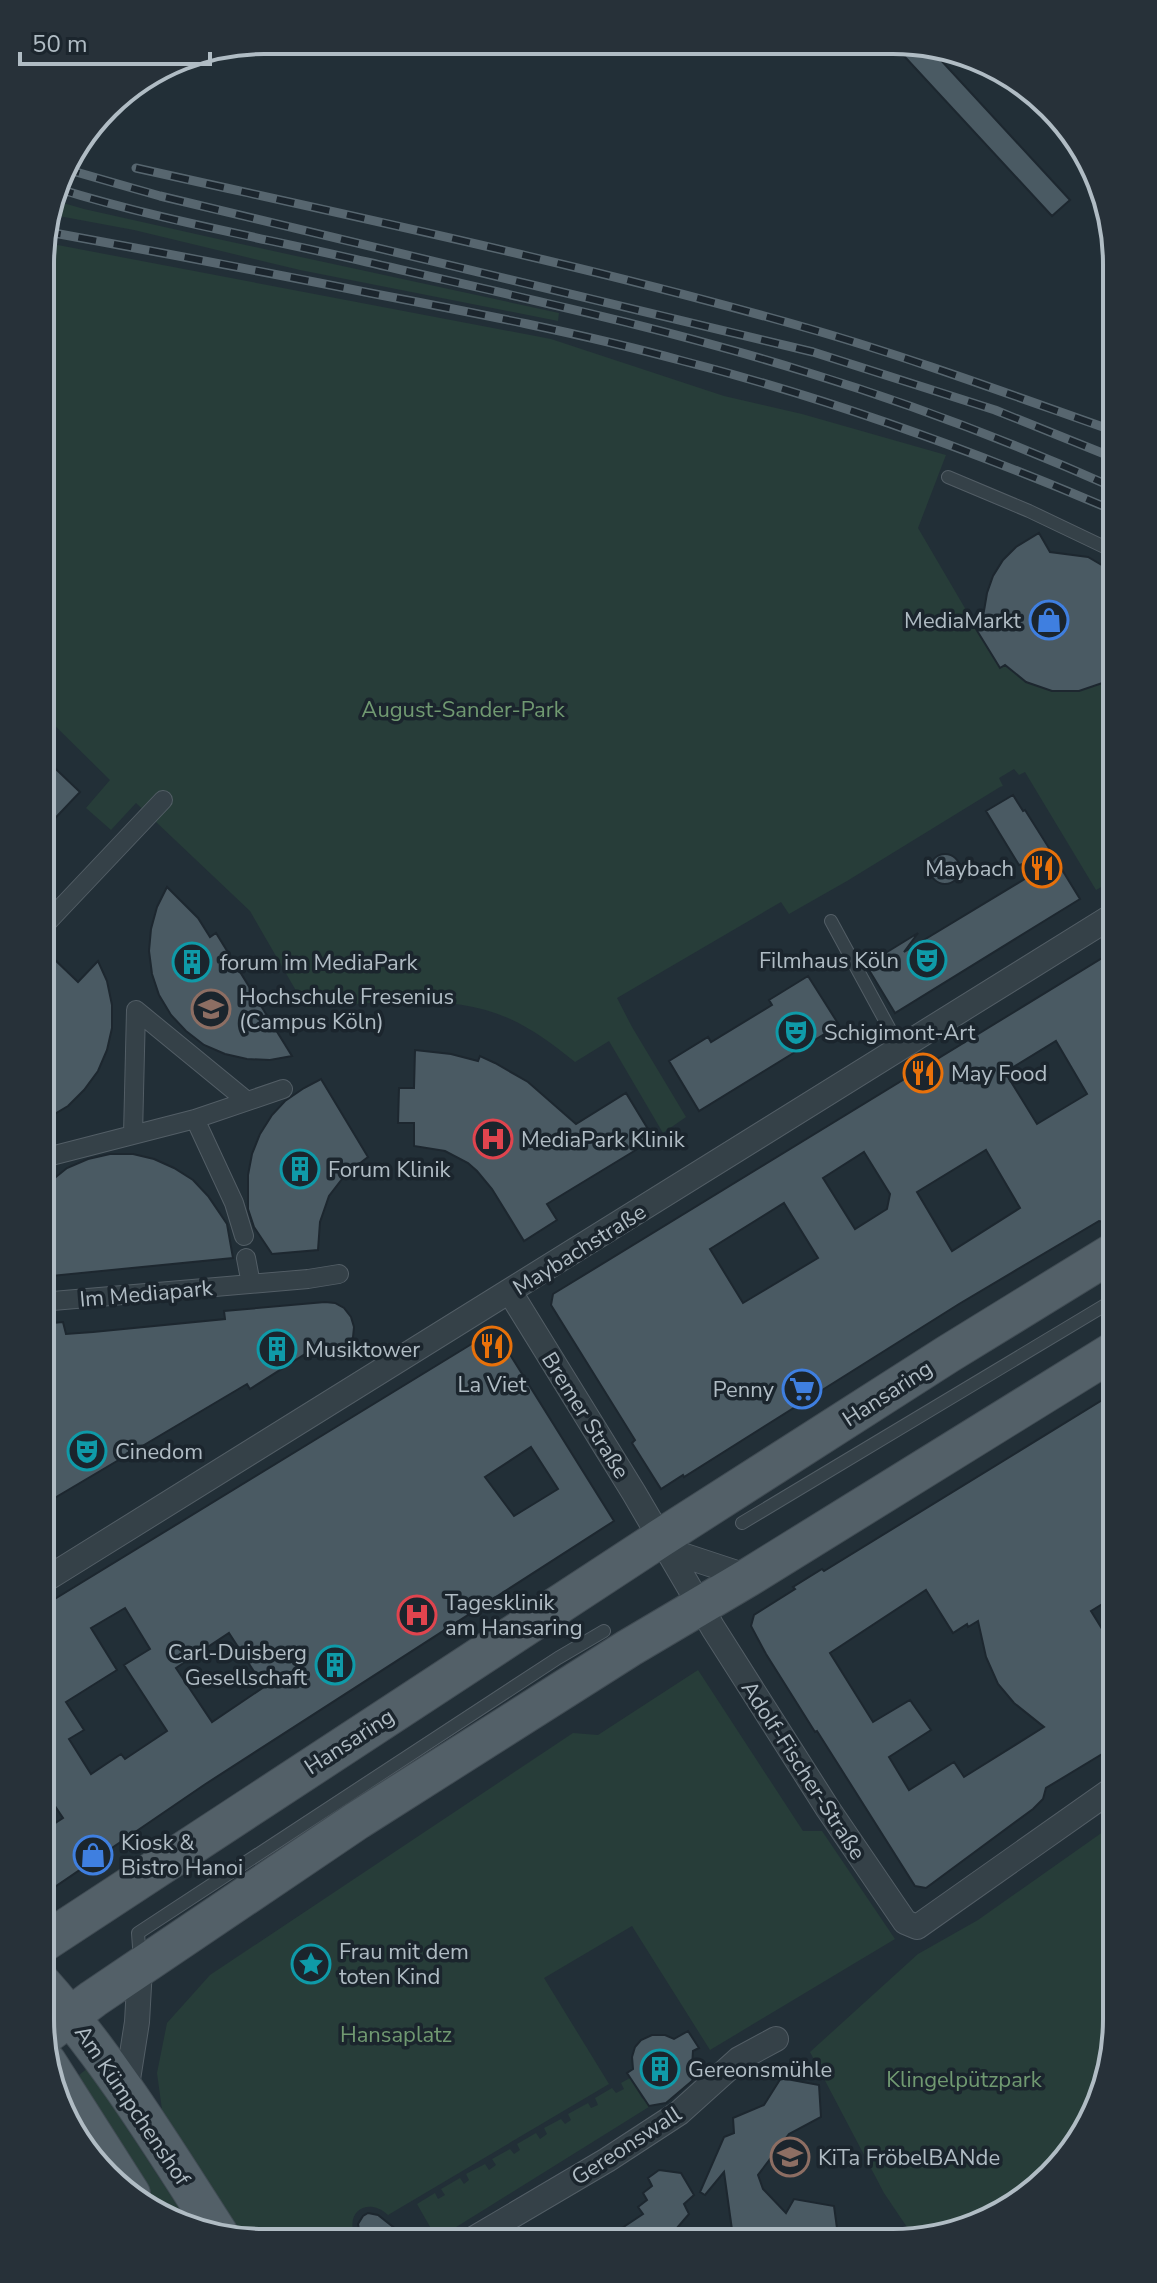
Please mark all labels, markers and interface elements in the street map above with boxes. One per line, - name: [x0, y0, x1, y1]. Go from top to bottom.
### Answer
- scale bar: [20, 16, 210, 66]
- text: 50 m: [32, 28, 88, 60]
- shop icon: MediaMarkt: [1028, 599, 1070, 641]
- place label: MediaMarkt: [904, 606, 1021, 636]
- park label: August-Sander-Park: [361, 695, 566, 725]
- restaurant icon: Maybach: [1021, 847, 1063, 889]
- place label: Maybach: [925, 854, 1014, 884]
- theatre icon: Filmhaus Köln: [906, 939, 948, 981]
- building icon: forum im MediaPark: [171, 941, 213, 983]
- place label: Filmhaus Köln: [759, 946, 899, 976]
- place label: forum im MediaPark: [220, 948, 419, 978]
- place label: Hochschule Fresenius (Campus Köln): [239, 982, 454, 1037]
- school or university icon: Hochschule Fresenius (Campus Köln): [190, 988, 232, 1030]
- theatre icon: Schigimont-Art: [775, 1011, 817, 1053]
- place label: Schigimont-Art: [824, 1018, 976, 1048]
- restaurant icon: May Food: [902, 1052, 944, 1094]
- place label: May Food: [951, 1059, 1047, 1089]
- hospital icon: MediaPark Klinik: [472, 1118, 514, 1160]
- place label: MediaPark Klinik: [521, 1125, 686, 1155]
- building icon: Forum Klinik: [279, 1148, 321, 1190]
- place label: Forum Klinik: [328, 1155, 452, 1185]
- street label: Maybachstraße: [507, 1197, 652, 1303]
- street label: Im Mediapark: [78, 1273, 215, 1315]
- restaurant icon: La Viet: [471, 1325, 513, 1367]
- building icon: Musiktower: [256, 1328, 298, 1370]
- place label: Musiktower: [305, 1335, 420, 1365]
- street label: Bremer Straße: [534, 1346, 636, 1485]
- street label: Hansaring: [837, 1354, 938, 1434]
- supermarket icon: Penny: [781, 1368, 823, 1410]
- place label: La Viet: [458, 1370, 527, 1400]
- place label: Penny: [713, 1375, 775, 1405]
- theatre icon: Cinedom: [66, 1430, 108, 1472]
- place label: Cinedom: [115, 1437, 203, 1467]
- place label: Tagesklinik am Hansaring: [445, 1588, 583, 1643]
- hospital icon: Tagesklinik am Hansaring: [396, 1594, 438, 1636]
- place label: Carl-Duisberg Gesellschaft: [168, 1638, 307, 1693]
- building icon: Carl-Duisberg Gesellschaft: [314, 1644, 356, 1686]
- street label: Adolf-Fischer-Straße: [734, 1675, 872, 1866]
- street label: Hansaring: [299, 1702, 400, 1782]
- place label: Kiosk & Bistro Hanoi: [121, 1828, 243, 1883]
- shop icon: Kiosk & Bistro Hanoi: [72, 1834, 114, 1876]
- place label: Frau mit dem toten Kind: [339, 1937, 469, 1992]
- place icon: Frau mit dem toten Kind: [290, 1943, 332, 1985]
- street label: Am Kümpchenshof: [67, 2019, 197, 2192]
- park label: Hansaplatz: [340, 2020, 452, 2050]
- building icon: Gereonsmühle: [639, 2048, 681, 2090]
- place label: Gereonsmühle: [688, 2055, 832, 2085]
- park label: Klingelpützpark: [886, 2065, 1043, 2095]
- street label: Gereonswall: [566, 2099, 688, 2193]
- school or university icon: KiTa FröbelBANde: [769, 2136, 811, 2178]
- place label: KiTa FröbelBANde: [818, 2143, 1000, 2173]

